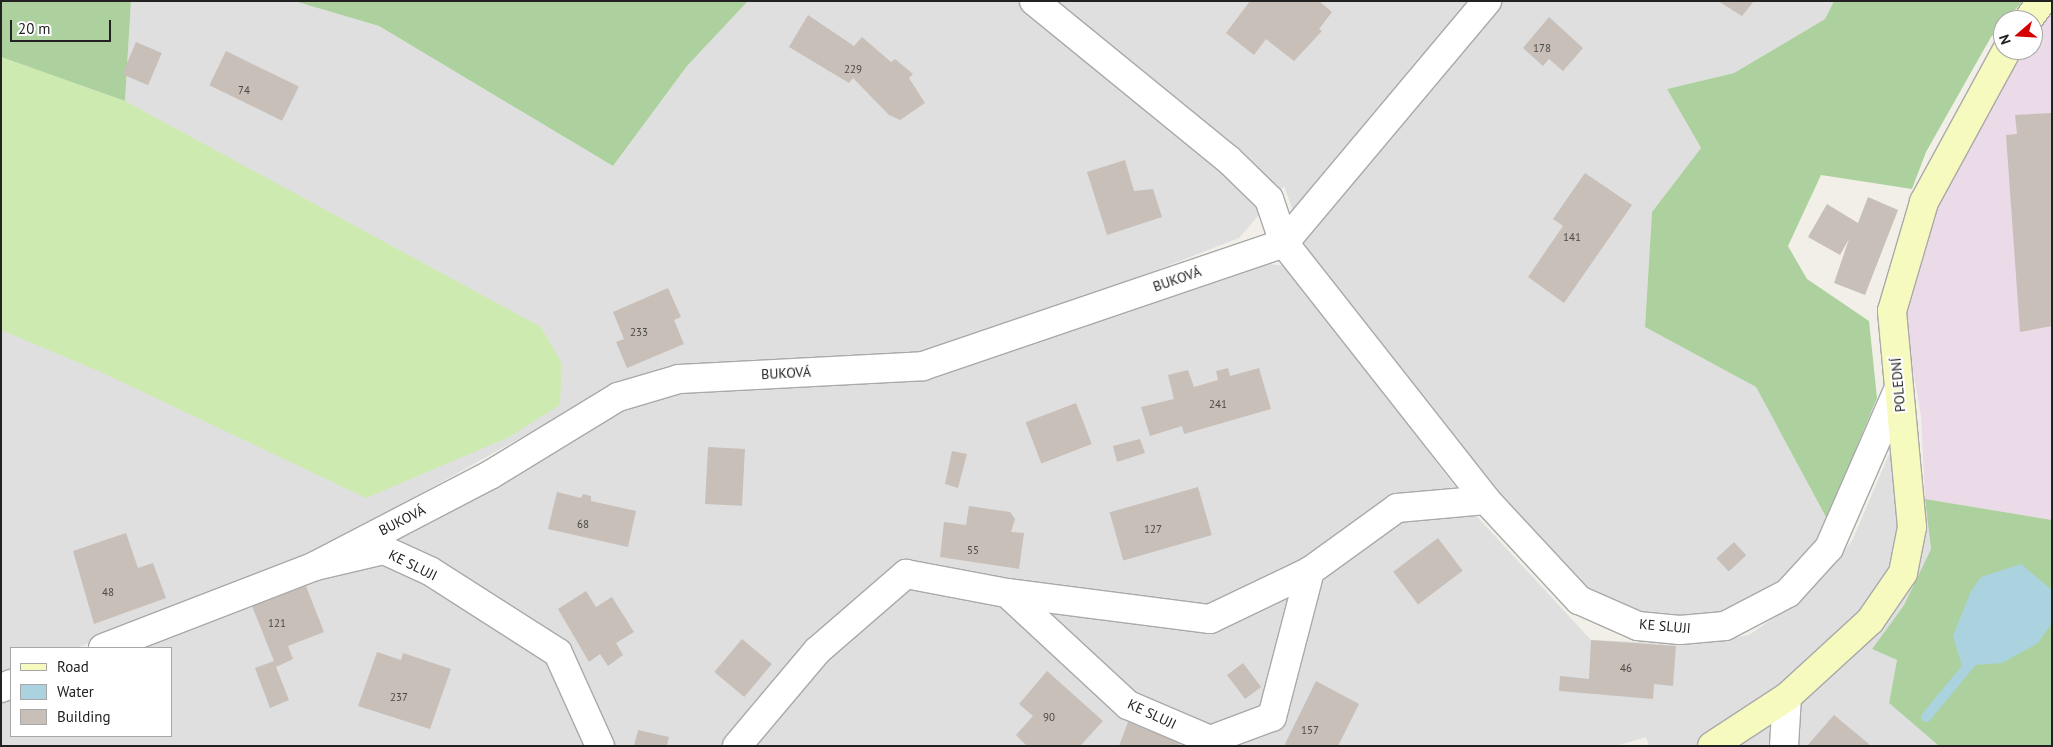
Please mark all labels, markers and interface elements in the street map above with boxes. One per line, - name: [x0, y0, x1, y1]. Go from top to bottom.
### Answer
- scale bar: [12, 10, 114, 42]
- north arrow: [1993, 10, 2043, 60]
- text: 20 m: [18, 19, 51, 38]
- text: N: [1995, 32, 2015, 47]
- house number: 178: [1533, 41, 1551, 55]
- house number: 229: [844, 62, 862, 76]
- house number: 74: [238, 83, 250, 97]
- house number: 141: [1563, 230, 1581, 244]
- street label: BUKOVÁ: [1151, 263, 1203, 295]
- house number: 233: [630, 325, 648, 339]
- street label: POLEDNÍ: [1887, 357, 1909, 413]
- street label: BUKOVÁ: [761, 363, 811, 383]
- house number: 241: [1209, 397, 1227, 411]
- street label: BUKOVÁ: [376, 501, 428, 539]
- house number: 68: [577, 517, 589, 531]
- house number: 127: [1144, 522, 1162, 536]
- house number: 55: [967, 543, 979, 557]
- street label: KE SLUJI: [386, 546, 440, 584]
- house number: 48: [102, 585, 114, 599]
- street label: KE SLUJI: [1639, 615, 1691, 637]
- house number: 121: [268, 616, 286, 630]
- legend: [10, 647, 172, 737]
- text: Road: [57, 657, 89, 676]
- house number: 46: [1620, 661, 1632, 675]
- text: Water: [57, 682, 94, 701]
- house number: 237: [390, 690, 408, 704]
- street label: KE SLUJI: [1125, 695, 1179, 733]
- text: Building: [57, 707, 111, 726]
- house number: 90: [1043, 710, 1055, 724]
- house number: 157: [1301, 723, 1319, 737]

